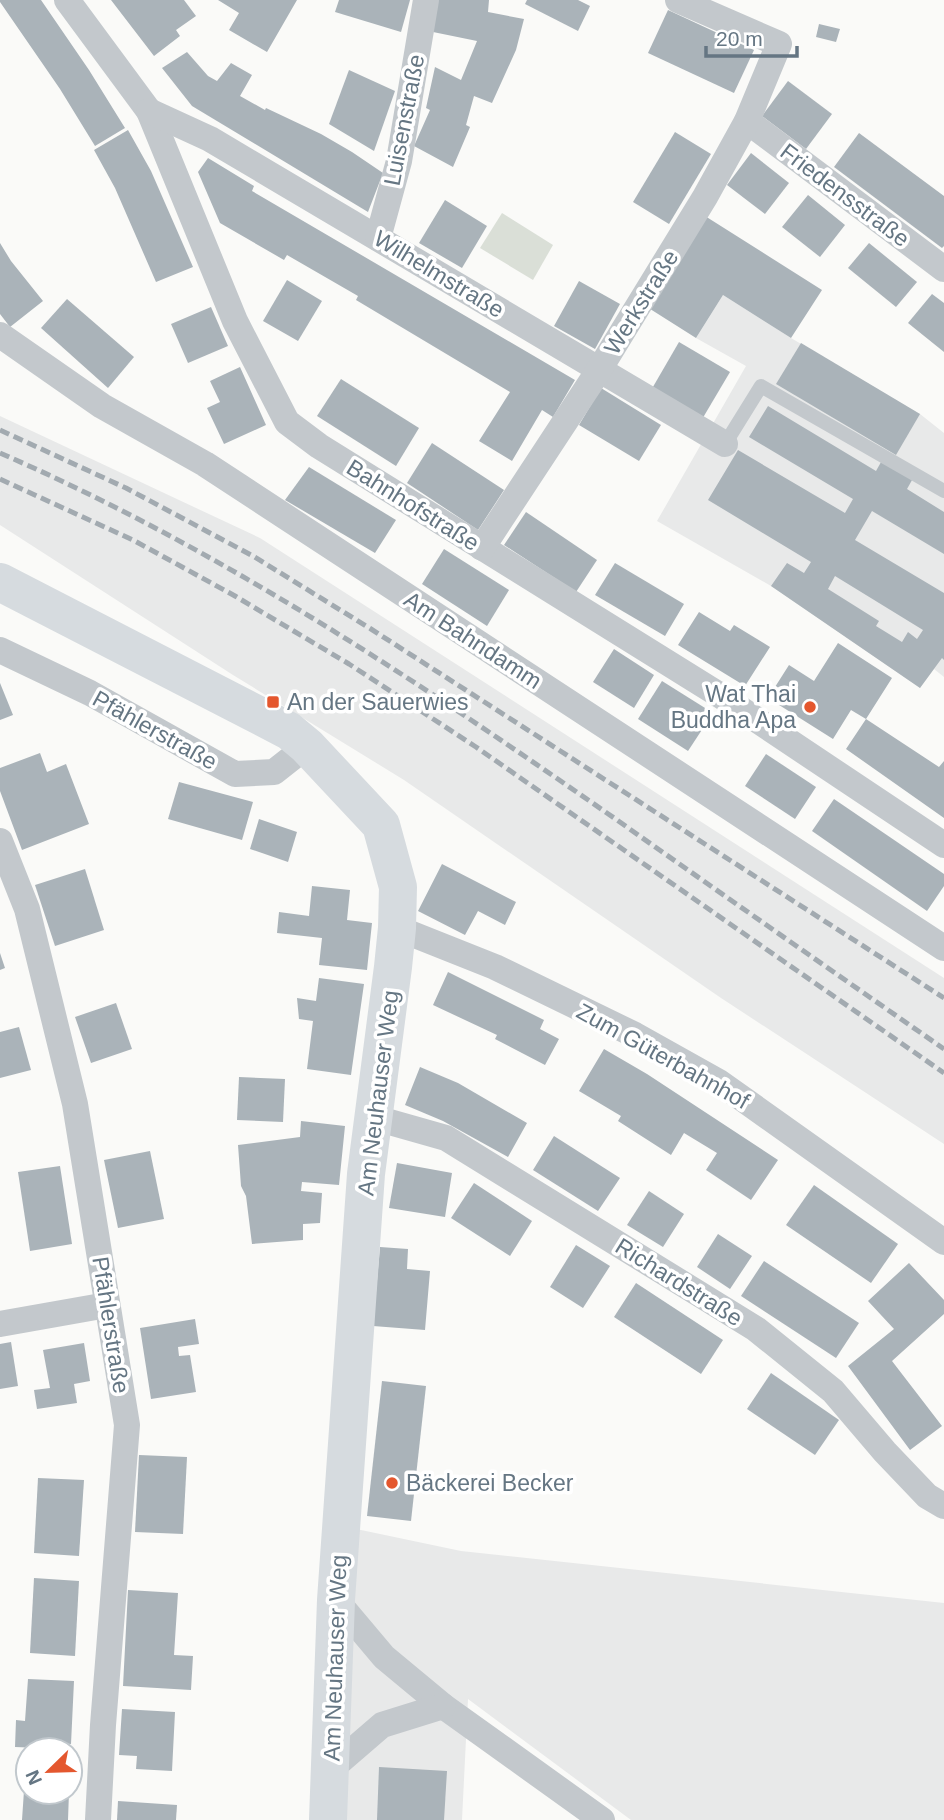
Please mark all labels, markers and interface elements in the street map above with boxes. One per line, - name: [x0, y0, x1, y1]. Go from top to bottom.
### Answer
- scale bar: [706, 14, 797, 58]
- text: 20 m: [716, 27, 763, 50]
- street label: Luisenstraße: [379, 52, 429, 188]
- street label: Friedensstraße: [775, 138, 915, 252]
- street label: Wilhelmstraße: [369, 225, 509, 323]
- street label: Werkstraße: [599, 245, 683, 359]
- street label: Bahnhofstraße: [342, 454, 484, 556]
- street label: Am Bahndamm: [399, 586, 547, 694]
- place label: Wat Thai Buddha Apa: [671, 681, 796, 733]
- street label: Pfählerstraße: [88, 685, 222, 775]
- place label: An der Sauerwies: [287, 689, 469, 715]
- marker: An der Sauerwies: [265, 694, 281, 710]
- marker: Wat Thai Buddha Apa: [802, 699, 818, 715]
- street label: Am Neuhauser Weg: [353, 989, 403, 1197]
- street label: Zum Güterbahnhof: [572, 998, 754, 1114]
- street label: Richardstraße: [611, 1233, 747, 1331]
- street label: Pfählerstraße: [87, 1255, 135, 1395]
- place label: Bäckerei Becker: [406, 1470, 574, 1496]
- marker: Bäckerei Becker: [384, 1475, 400, 1491]
- street label: Am Neuhauser Weg: [318, 1554, 352, 1762]
- north arrow: [14, 1736, 84, 1806]
- text: N: [21, 1767, 46, 1788]

